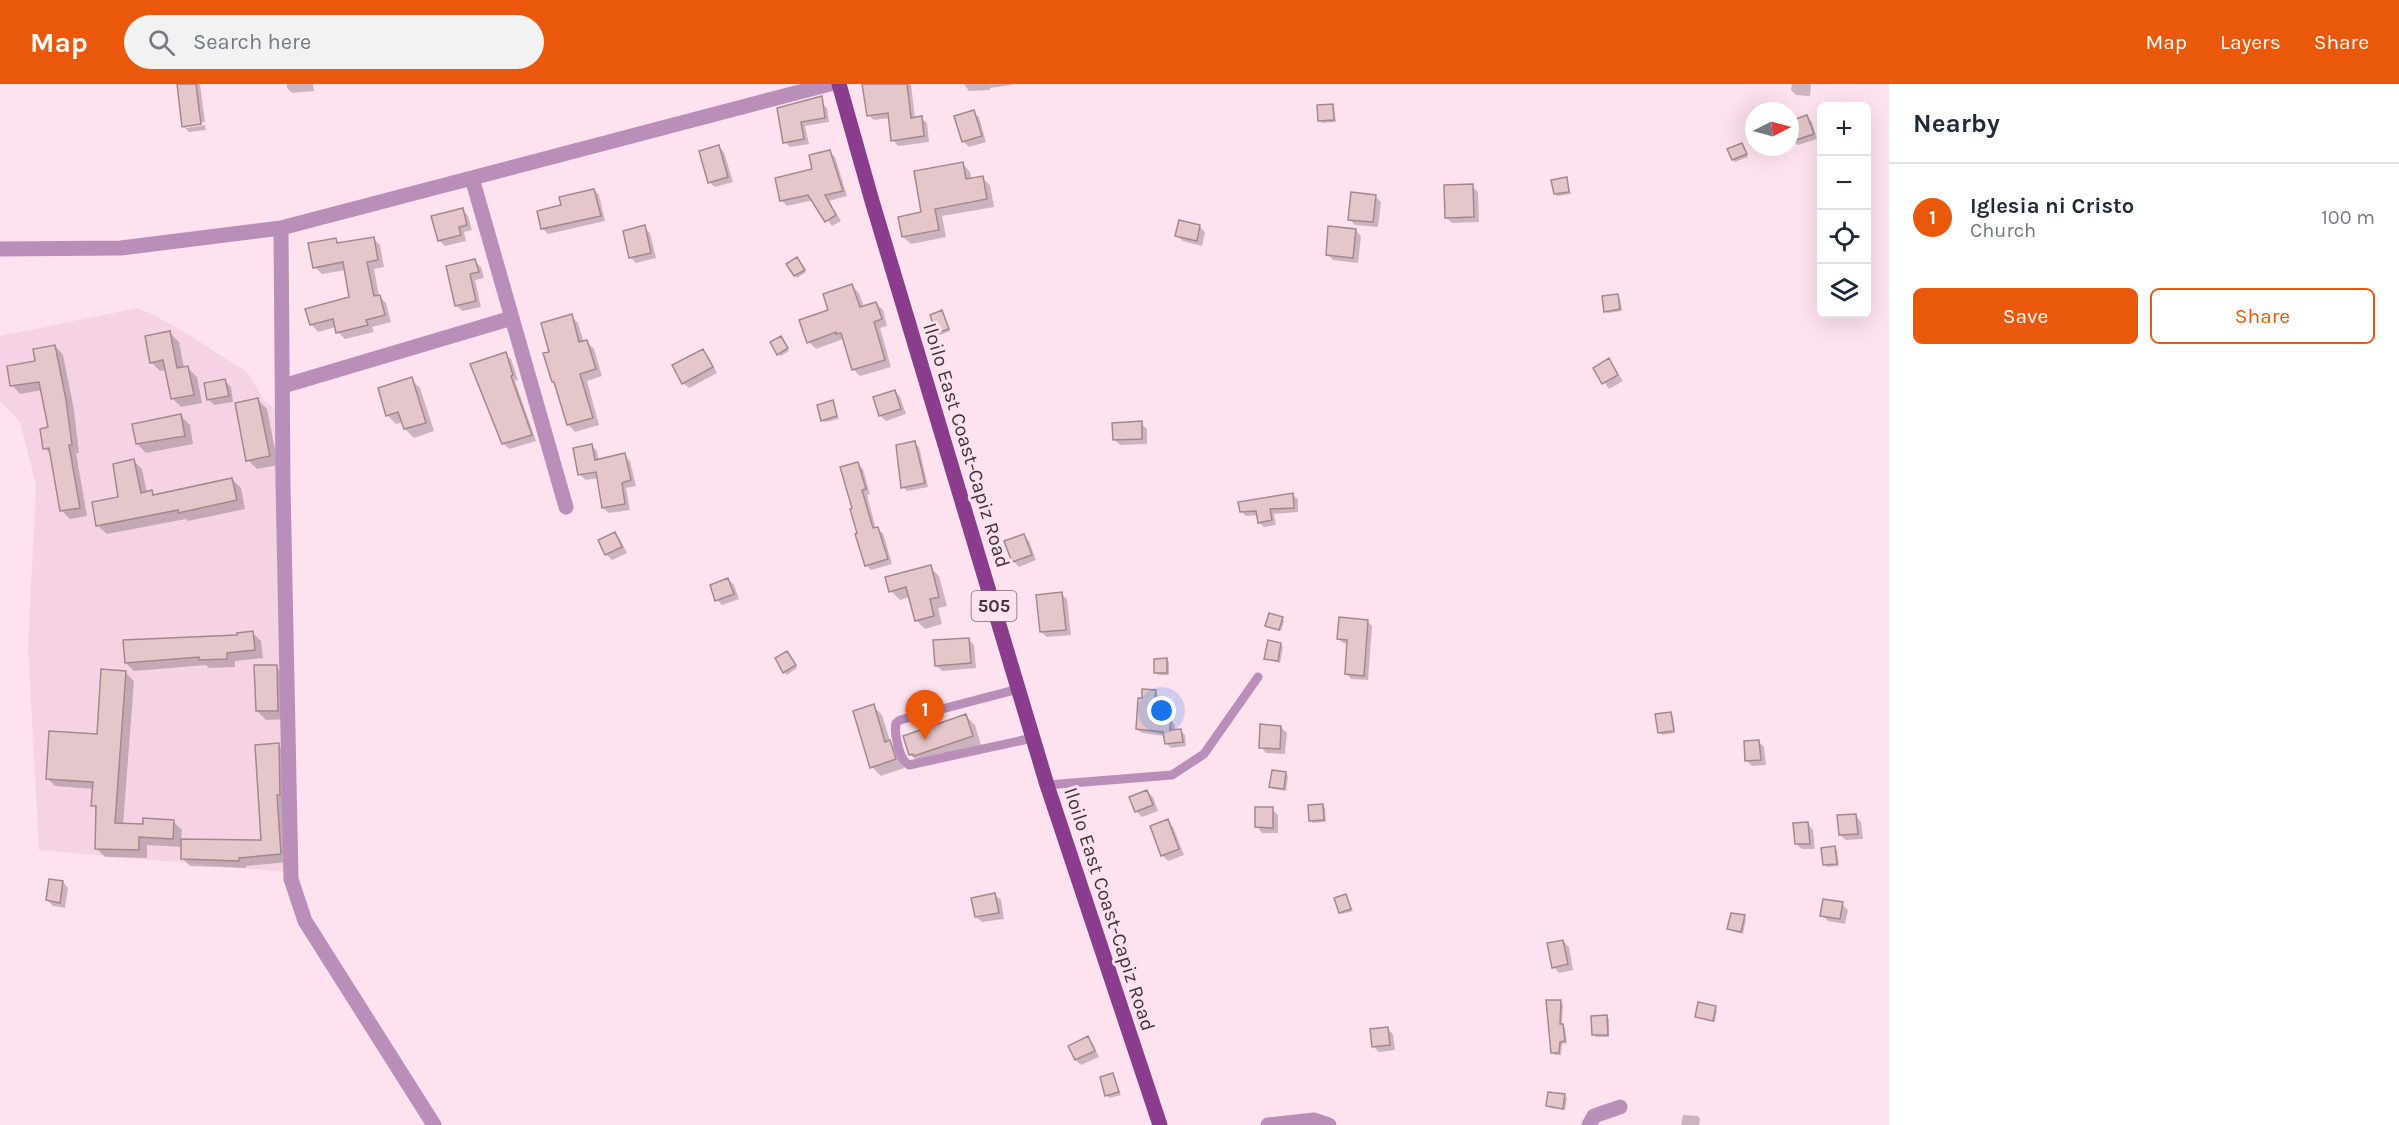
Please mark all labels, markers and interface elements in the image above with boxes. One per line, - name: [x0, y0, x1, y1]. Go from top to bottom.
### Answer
- search box: [124, 15, 544, 69]
- text: Map: [30, 26, 88, 59]
- icon: search: [145, 26, 178, 59]
- text: Search here: [193, 29, 311, 55]
- text: Map: [2145, 30, 2187, 54]
- text: Layers: [2220, 30, 2281, 54]
- text: Share: [2314, 30, 2369, 54]
- north arrow: [1745, 102, 1799, 156]
- map controls: [1817, 102, 1871, 318]
- button: +: [1817, 102, 1871, 156]
- text: Nearby: [1913, 108, 2000, 139]
- button: −: [1817, 156, 1871, 210]
- text: Iglesia ni Cristo: [1970, 193, 2134, 219]
- text: 1: [1929, 206, 1936, 229]
- text: 100 m: [2321, 206, 2375, 229]
- button: locate: [1817, 210, 1871, 264]
- text: Church: [1970, 219, 2036, 242]
- button: layers: [1817, 264, 1871, 318]
- button: Save: [1913, 288, 2138, 344]
- button: Share: [2150, 288, 2375, 344]
- street label: Iloilo East Coast-Capiz Road: [918, 320, 1015, 570]
- road number: 505: [972, 591, 1016, 621]
- pin: 1: [906, 690, 944, 740]
- your location: [1147, 696, 1176, 725]
- street label: Iloilo East Coast-Capiz Road: [1059, 784, 1160, 1034]

